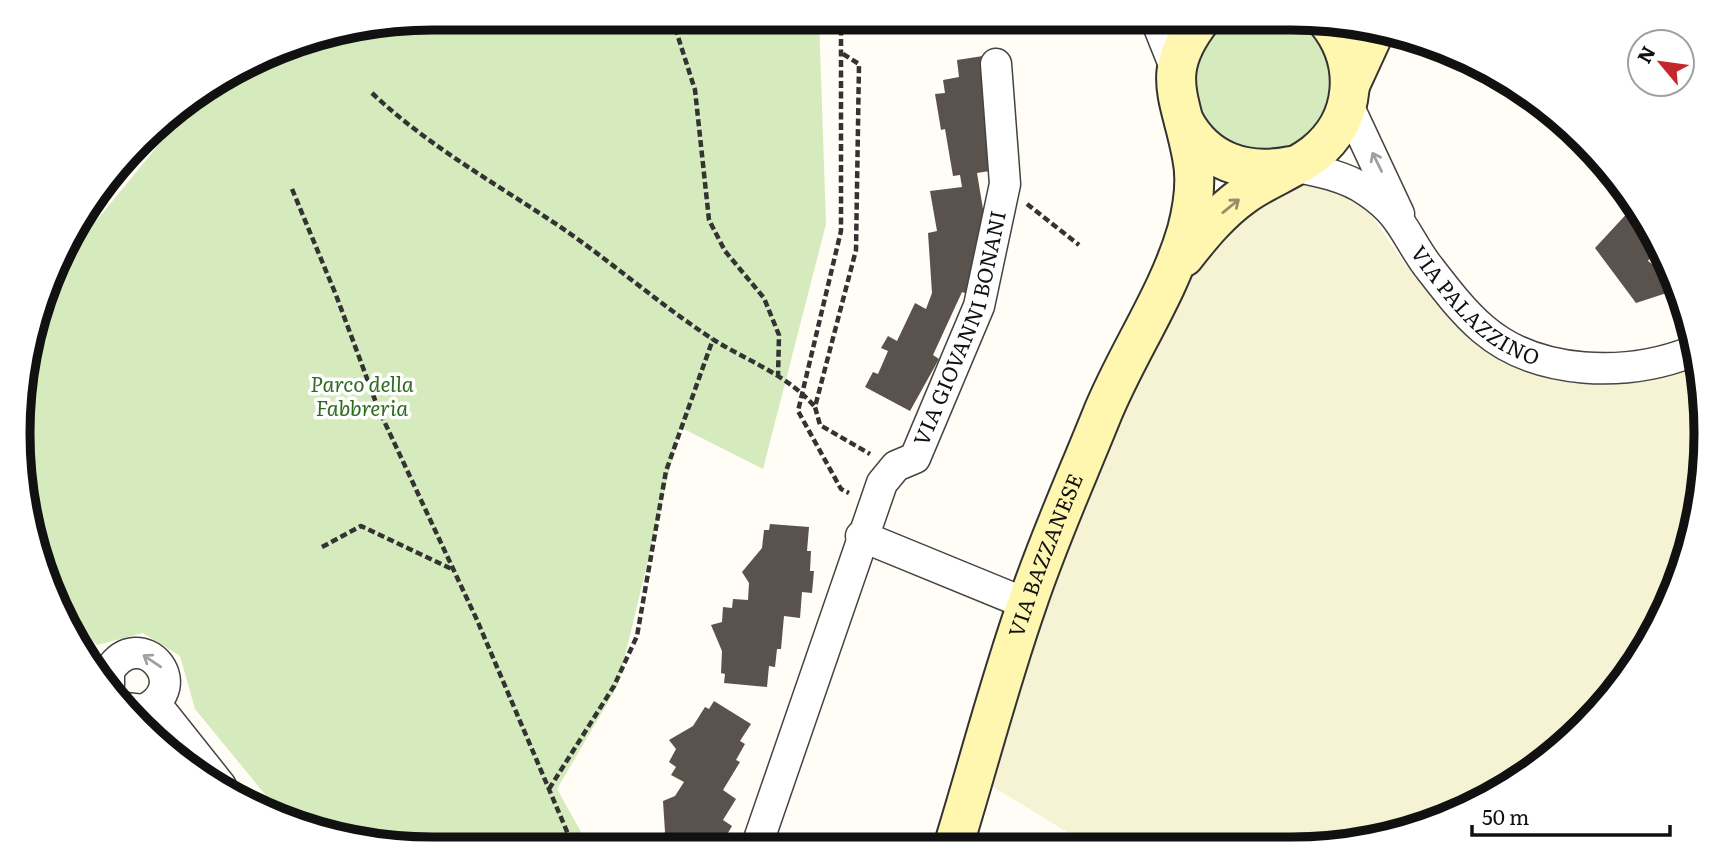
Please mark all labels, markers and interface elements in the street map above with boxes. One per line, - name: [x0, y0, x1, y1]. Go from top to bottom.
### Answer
- north arrow: [1626, 28, 1696, 98]
- text: N: [1629, 40, 1661, 68]
- one-way arrow: [1369, 152, 1383, 173]
- one-way arrow: [1222, 198, 1240, 214]
- street label: VIA GIOVANNI BONANI: [904, 207, 1012, 450]
- street label: VIA PALAZZINO: [1405, 238, 1545, 371]
- park label: Parco della Fabbreria: [310, 367, 414, 422]
- street label: VIA BAZZANESE: [999, 468, 1089, 641]
- one-way arrow: [142, 653, 162, 668]
- scale bar: [1472, 794, 1670, 838]
- text: 50 m: [1482, 800, 1529, 831]

